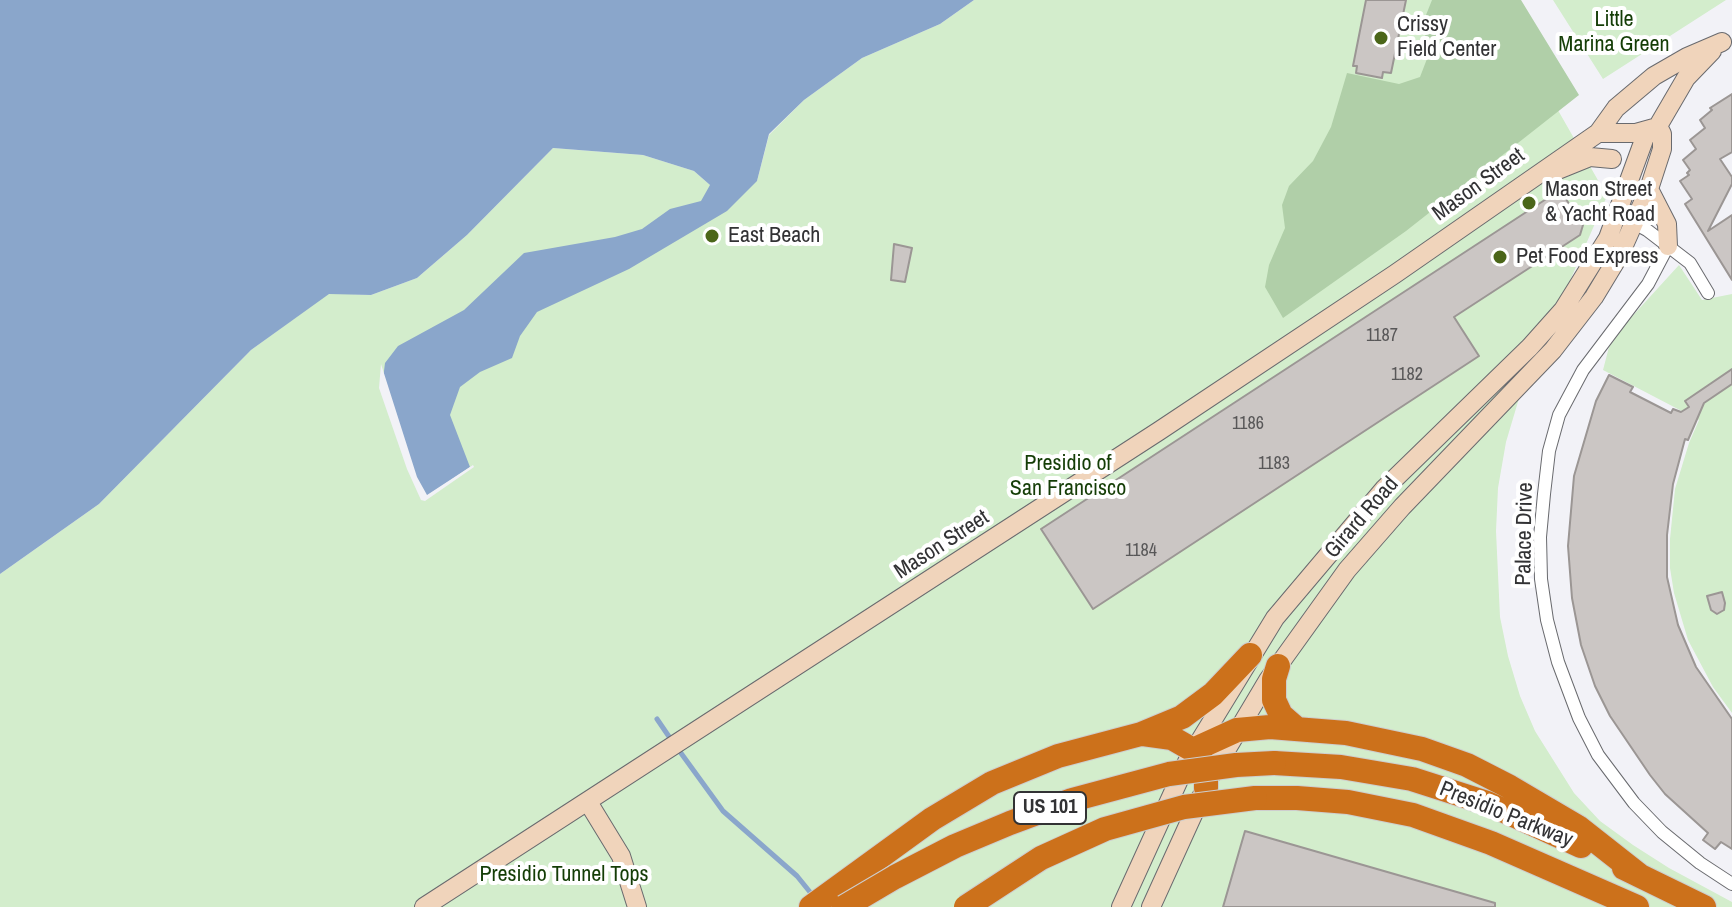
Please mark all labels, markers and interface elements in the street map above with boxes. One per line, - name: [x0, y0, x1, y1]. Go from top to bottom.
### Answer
- park label: Little Marina Green: [1558, 7, 1670, 58]
- place label: Crissy Field Center: [1397, 12, 1496, 64]
- marker: Crissy Field Center: [1372, 29, 1390, 47]
- street label: Mason Street: [1428, 143, 1530, 227]
- place label: Mason Street & Yacht Road: [1545, 177, 1655, 228]
- marker: Mason Street & Yacht Road: [1520, 194, 1538, 212]
- place label: East Beach: [728, 223, 820, 249]
- marker: East Beach: [703, 227, 721, 245]
- place label: Pet Food Express: [1516, 244, 1659, 270]
- marker: Pet Food Express: [1491, 248, 1509, 266]
- house number: 1187: [1366, 325, 1398, 347]
- house number: 1182: [1391, 364, 1423, 386]
- house number: 1186: [1232, 413, 1264, 435]
- park label: Presidio of San Francisco: [1010, 451, 1126, 502]
- house number: 1183: [1258, 453, 1290, 475]
- street label: Girard Road: [1319, 472, 1405, 564]
- street label: Palace Drive: [1511, 482, 1539, 586]
- street label: Mason Street: [890, 505, 994, 585]
- house number: 1184: [1125, 540, 1157, 562]
- street label: Presidio Parkway: [1436, 776, 1576, 854]
- road number: US 101: [1014, 792, 1086, 824]
- park label: Presidio Tunnel Tops: [480, 862, 648, 888]

